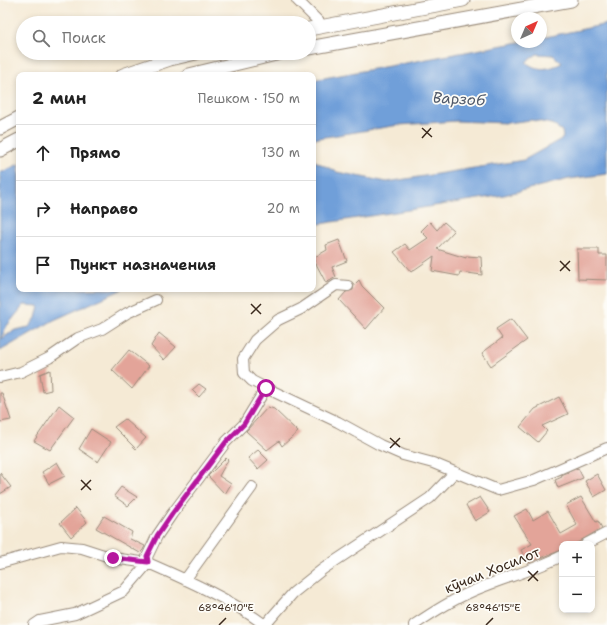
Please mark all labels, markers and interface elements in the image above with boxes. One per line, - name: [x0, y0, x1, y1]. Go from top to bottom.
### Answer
- north arrow: [511, 12, 547, 48]
- search box: [16, 16, 316, 60]
- icon: search: [30, 27, 52, 49]
- text: Поиск: [62, 28, 106, 48]
- text: 2 мин: [32, 87, 87, 109]
- water label: Варзоб: [432, 88, 486, 110]
- text: Пешком · 150 m: [198, 90, 300, 107]
- icon: ahead: [32, 142, 54, 164]
- text: Прямо: [70, 143, 120, 163]
- text: 130 m: [262, 144, 300, 161]
- icon: right: [32, 198, 54, 220]
- text: Направо: [70, 199, 138, 219]
- text: 20 m: [267, 200, 300, 217]
- icon: arrive: [32, 254, 54, 276]
- text: Пункт назначения: [70, 255, 216, 275]
- route start: [257, 379, 275, 397]
- map controls: [559, 541, 595, 613]
- button: +: [559, 541, 595, 577]
- street label: кӯчаи Хосилот: [442, 542, 543, 597]
- route end: [104, 549, 122, 567]
- button: −: [559, 577, 595, 613]
- text: 68°46'10"E: [198, 601, 254, 614]
- text: 68°46'15"E: [466, 601, 520, 614]

